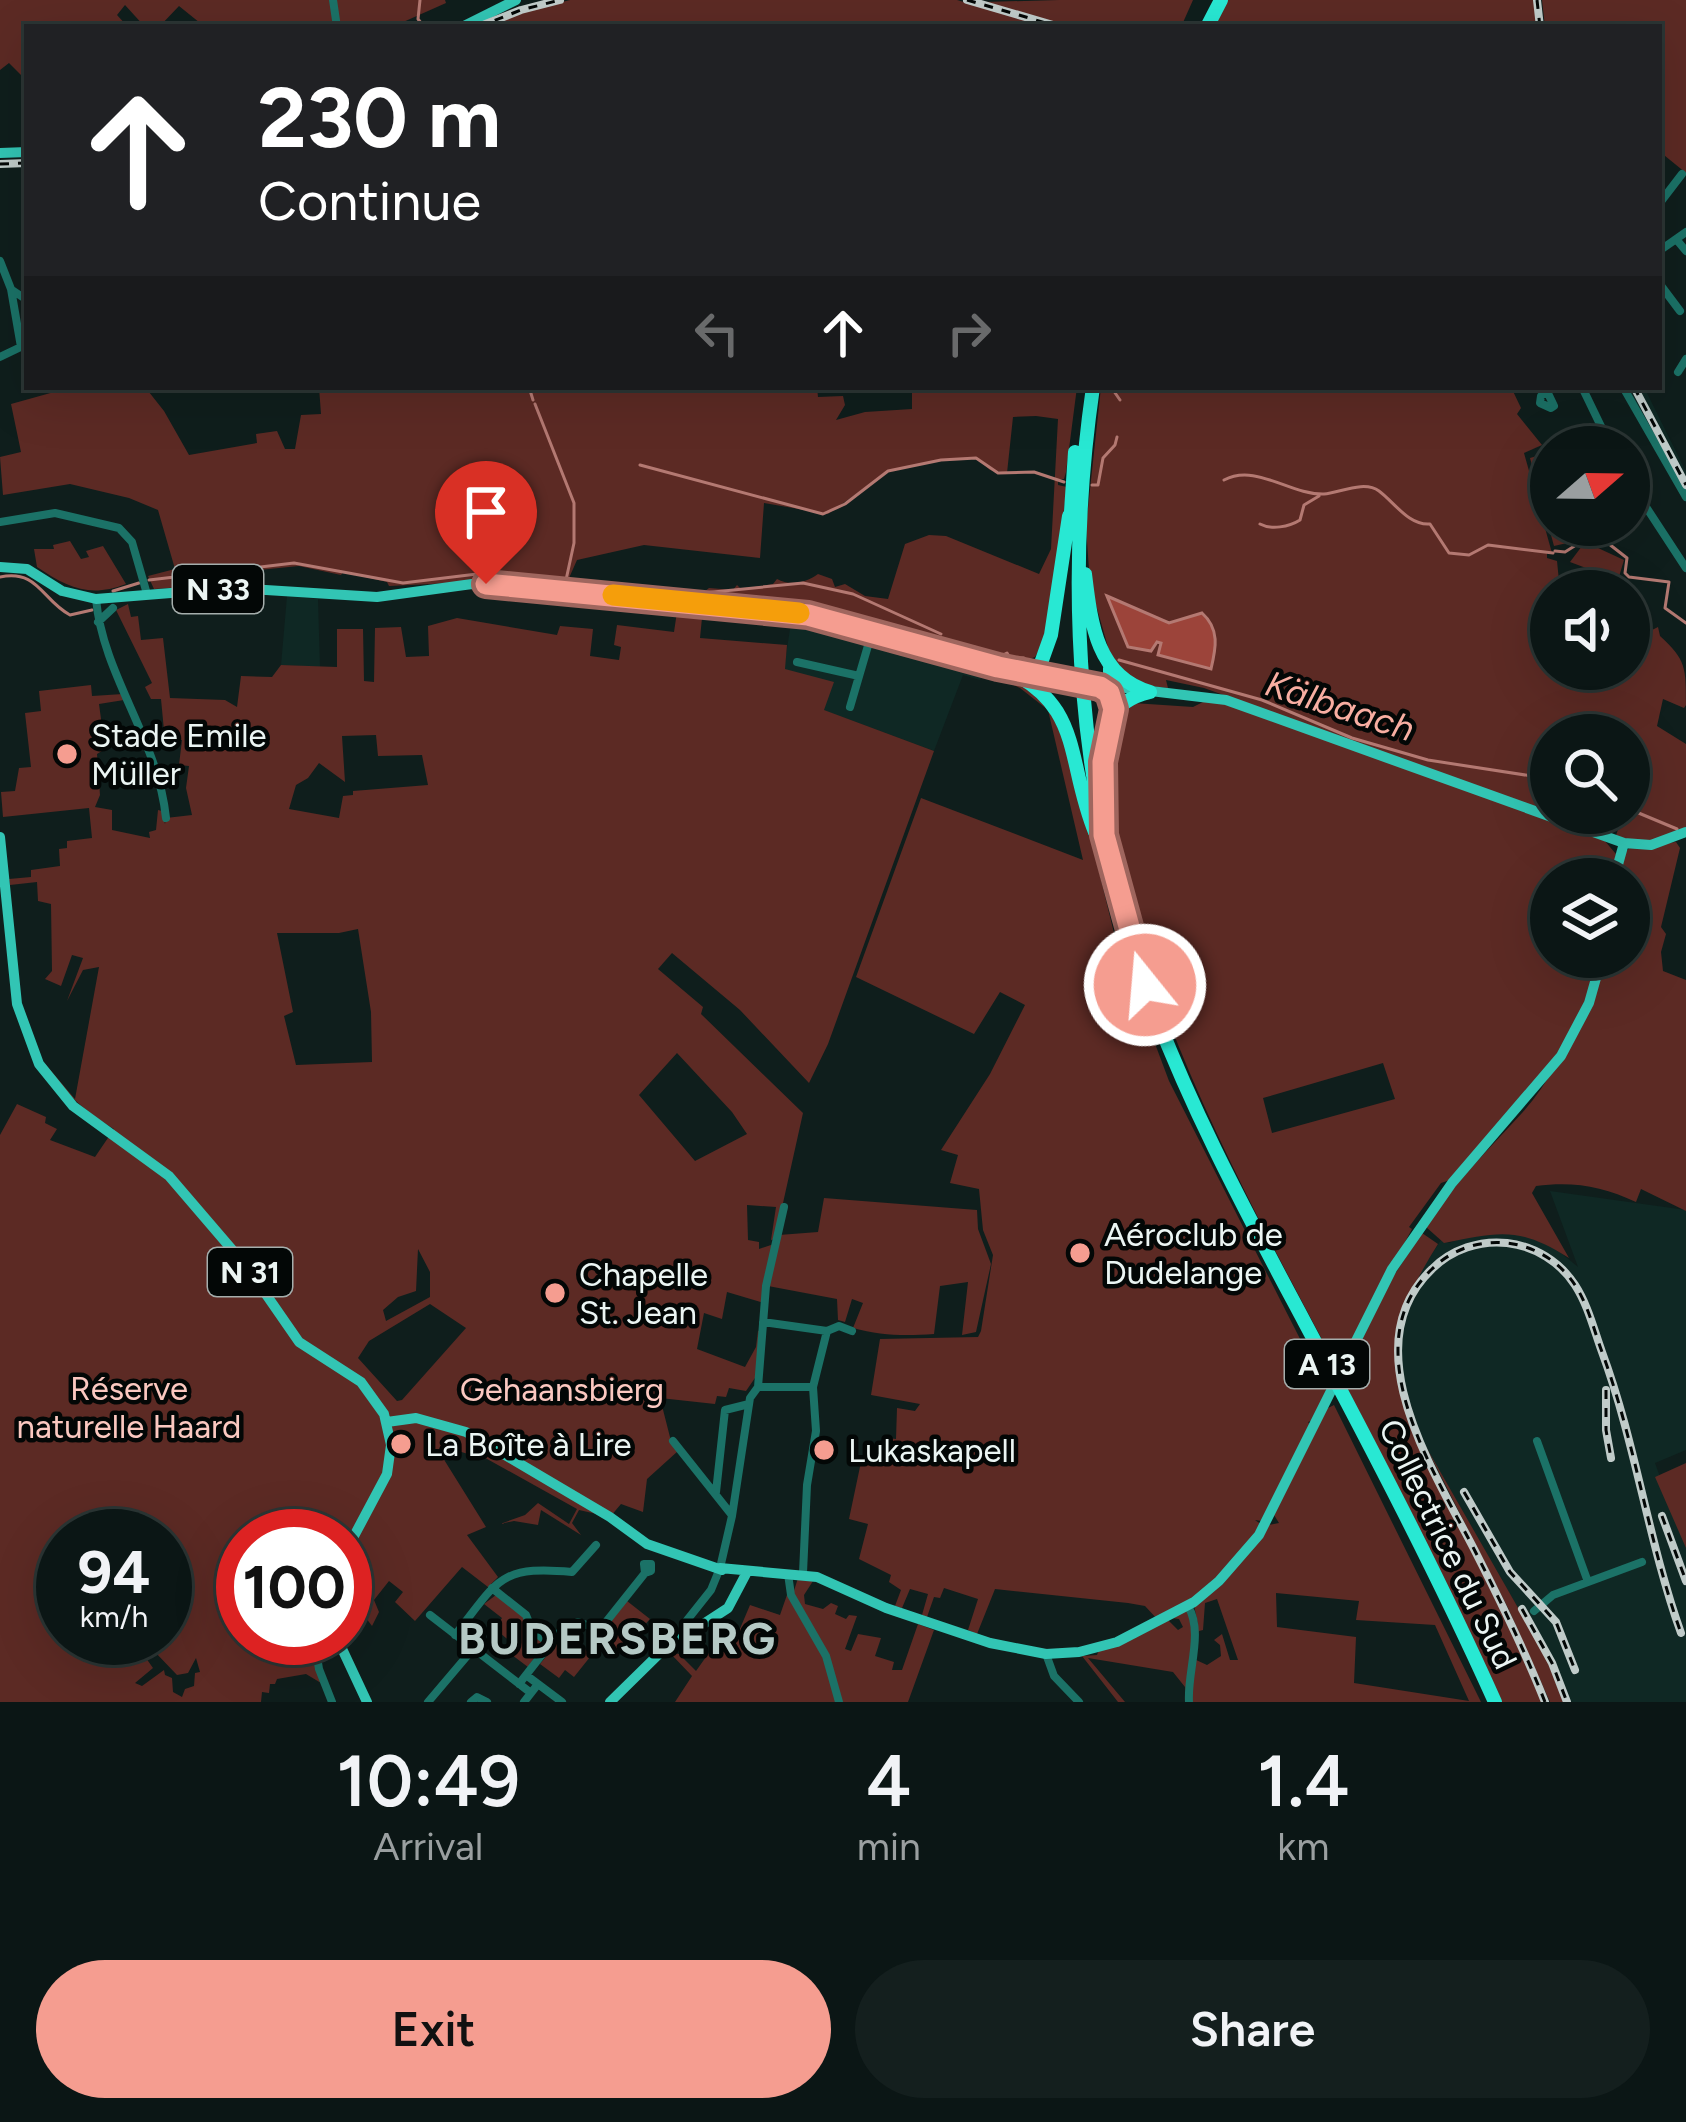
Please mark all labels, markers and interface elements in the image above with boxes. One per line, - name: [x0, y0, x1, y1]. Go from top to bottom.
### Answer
- text: 230 m: [258, 67, 501, 168]
- icon: ahead: [60, 72, 216, 228]
- text: Continue: [258, 169, 481, 234]
- icon: left: [684, 300, 750, 366]
- icon: ahead: [810, 300, 876, 366]
- icon: right: [936, 300, 1002, 366]
- north arrow: [1530, 426, 1650, 546]
- map controls: [1530, 426, 1650, 978]
- pin: [435, 461, 537, 584]
- icon: arrive: [453, 479, 519, 545]
- road number: N 33: [173, 565, 263, 613]
- button: sound: [1530, 570, 1650, 690]
- water label: Kälbaach: [1260, 662, 1420, 750]
- button: search: [1530, 714, 1650, 834]
- place label: Stade Emile Müller: [91, 716, 267, 793]
- marker: Stade Emile Müller: [54, 741, 80, 767]
- button: layers: [1530, 858, 1650, 978]
- position arrow: [1082, 922, 1208, 1048]
- place label: Aéroclub de Dudelange: [1104, 1215, 1283, 1292]
- marker: Aéroclub de Dudelange: [1067, 1240, 1093, 1266]
- road number: N 31: [208, 1248, 292, 1296]
- place label: Chapelle St. Jean: [579, 1255, 708, 1332]
- marker: Chapelle St. Jean: [542, 1280, 568, 1306]
- road number: A 13: [1285, 1340, 1369, 1388]
- park label: Réserve naturelle Haard: [17, 1369, 241, 1446]
- park label: Gehaansbierg: [460, 1370, 664, 1409]
- street label: Collectrice du Sud: [1371, 1413, 1525, 1675]
- place label: La Boîte à Lire: [425, 1425, 632, 1464]
- marker: La Boîte à Lire: [388, 1431, 414, 1457]
- place label: Lukaskapell: [848, 1431, 1016, 1470]
- marker: Lukaskapell: [811, 1437, 837, 1463]
- speed limit sign: 100: [216, 1509, 372, 1665]
- text: 94: [78, 1536, 150, 1608]
- text: km/h: [80, 1598, 148, 1635]
- district label: BUDERSBERG: [458, 1611, 778, 1665]
- text: 10:49: [337, 1738, 520, 1824]
- text: 4: [866, 1738, 911, 1824]
- text: 1.4: [1257, 1738, 1349, 1824]
- text: Arrival: [373, 1823, 483, 1870]
- text: min: [857, 1823, 921, 1870]
- text: km: [1277, 1823, 1329, 1870]
- button: Exit: [36, 1960, 831, 2098]
- button: Share: [855, 1960, 1650, 2098]

